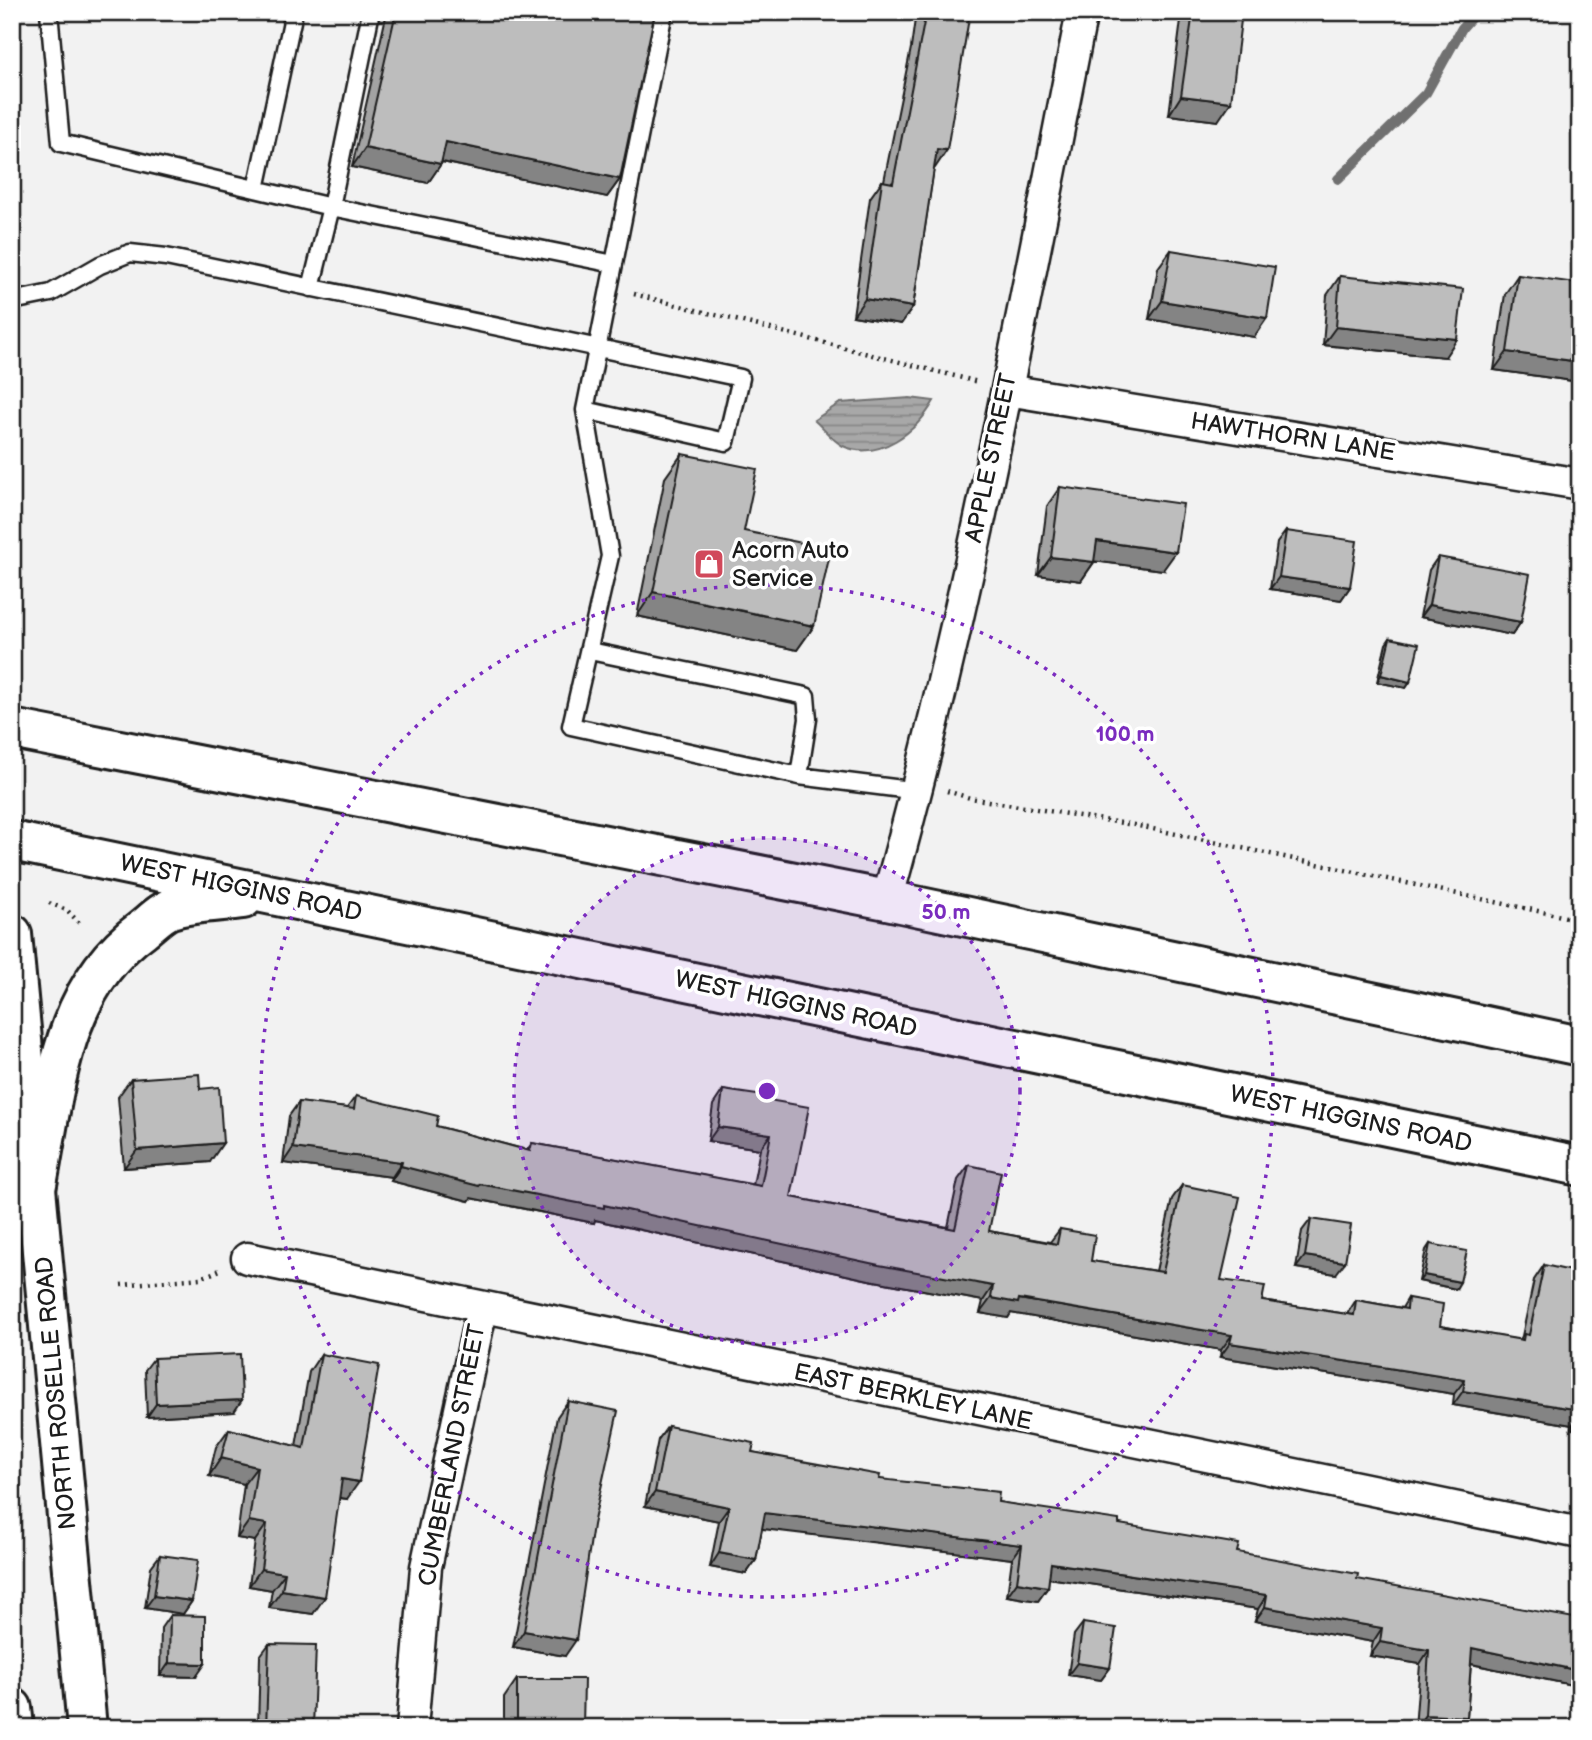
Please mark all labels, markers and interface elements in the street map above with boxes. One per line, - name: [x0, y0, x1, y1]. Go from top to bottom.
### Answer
- street label: APPLE STREET: [959, 370, 1023, 545]
- street label: HAWTHORN LANE: [1189, 407, 1397, 467]
- place label: Acorn Auto Service: [732, 536, 849, 593]
- shop icon: Acorn Auto Service: [692, 547, 726, 581]
- text: 100 m: [1096, 722, 1154, 747]
- street label: WEST HIGGINS ROAD: [117, 848, 365, 928]
- text: 50 m: [922, 900, 970, 925]
- street label: WEST HIGGINS ROAD: [672, 964, 920, 1044]
- centre of rings: [755, 1079, 779, 1103]
- street label: WEST HIGGINS ROAD: [1227, 1079, 1475, 1159]
- street label: NORTH ROSELLE ROAD: [30, 1255, 82, 1531]
- street label: CUMBERLAND STREET: [412, 1321, 492, 1588]
- street label: EAST BERKLEY LANE: [791, 1358, 1035, 1436]

